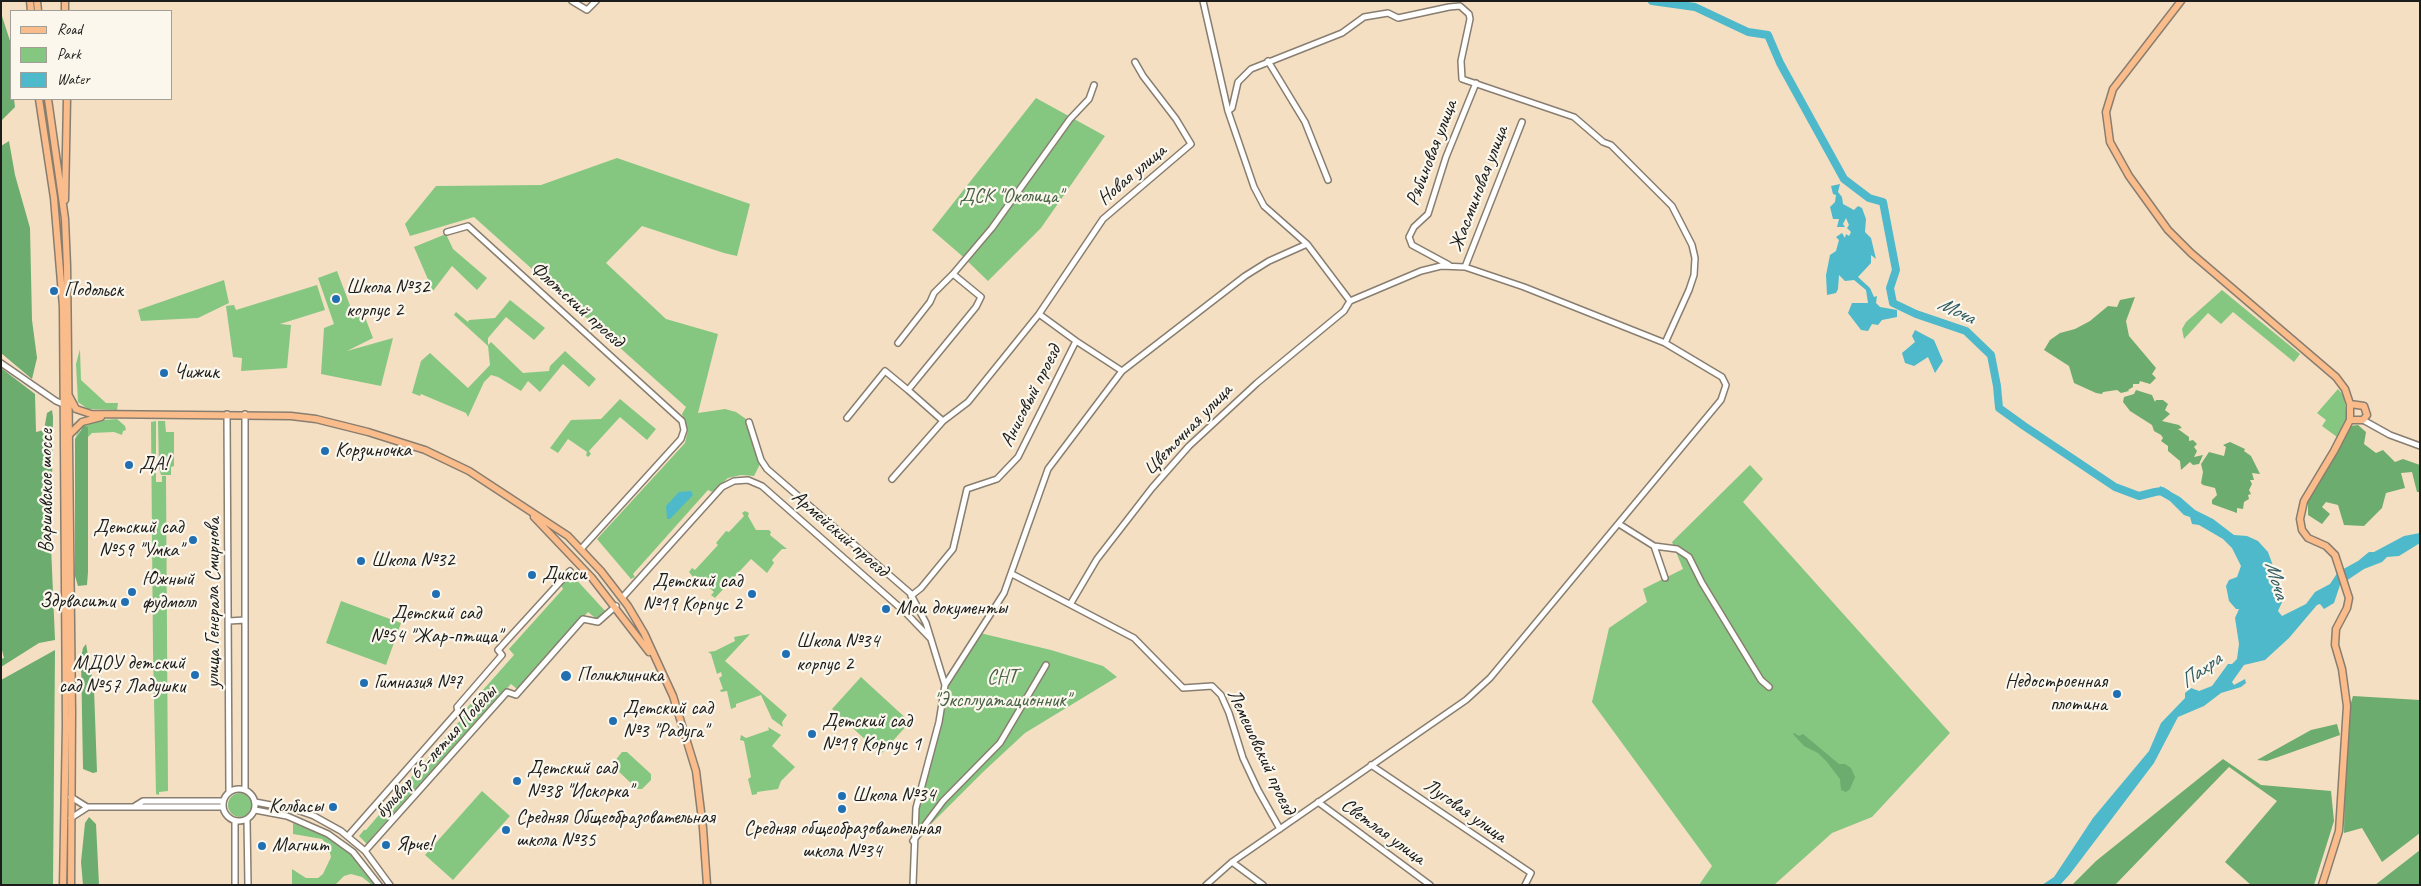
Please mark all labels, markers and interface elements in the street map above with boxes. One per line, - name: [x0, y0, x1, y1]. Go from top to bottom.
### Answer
- legend: [10, 10, 172, 100]
- text: Road: [57, 20, 82, 39]
- text: Park: [57, 45, 81, 64]
- text: Water: [57, 70, 90, 89]
- street label: Рябиновая улица: [1401, 97, 1463, 209]
- street label: Жасминовая улица: [1444, 123, 1514, 255]
- street label: Новая улица: [1093, 139, 1171, 211]
- park label: ДСК "Околица": [959, 185, 1063, 209]
- street label: Флотский проезд: [525, 257, 629, 353]
- place label: Школа №32 корпус 2: [346, 276, 429, 323]
- place label: Подольск: [64, 279, 123, 303]
- marker: Подольск: [48, 285, 60, 297]
- water label: Моча: [1933, 291, 1979, 331]
- marker: Школа №32 корпус 2: [330, 293, 342, 305]
- street label: Анисовый проезд: [995, 341, 1067, 451]
- place label: Чижик: [174, 361, 219, 385]
- marker: Чижик: [158, 367, 170, 379]
- street label: Цветочная улица: [1138, 379, 1238, 481]
- street label: Варшавское шоссе: [35, 429, 59, 553]
- place label: Корзиночка: [335, 439, 411, 463]
- marker: Корзиночка: [319, 445, 331, 457]
- place label: ДА!: [139, 453, 168, 477]
- marker: ДА!: [123, 459, 135, 471]
- street label: Армейский проезд: [787, 485, 893, 583]
- place label: Детский сад №59 "Умка": [93, 516, 183, 563]
- street label: улица Генерала Смирнова: [202, 518, 226, 688]
- marker: Детский сад №59 "Умка": [187, 534, 199, 546]
- place label: Школа №32: [371, 549, 454, 573]
- marker: Школа №32: [355, 555, 367, 567]
- water label: Моча: [2258, 558, 2294, 602]
- place label: Дикси: [542, 563, 587, 587]
- place label: Южный фудмолл: [142, 568, 196, 615]
- marker: Дикси: [526, 569, 538, 581]
- place label: Детский сад №19 Корпус 2: [643, 570, 742, 617]
- marker: Южный фудмолл: [126, 586, 138, 598]
- marker: Детский сад №54 "Жар-птица": [430, 588, 442, 600]
- marker: Детский сад №19 Корпус 2: [746, 588, 758, 600]
- place label: Здрвасити: [40, 590, 115, 614]
- marker: Здрвасити: [119, 596, 131, 608]
- place label: Мои документы: [896, 597, 1007, 621]
- place label: Детский сад №54 "Жар-птица": [370, 602, 502, 649]
- marker: Мои документы: [880, 603, 892, 615]
- place label: Школа №34 корпус 2: [796, 630, 879, 677]
- water label: Пахра: [2175, 647, 2227, 695]
- marker: Школа №34 корпус 2: [780, 648, 792, 660]
- place label: МДОУ детский сад №57 Ладушки: [59, 652, 185, 699]
- place label: Поликлиника: [577, 664, 663, 688]
- park label: СНТ "Эксплуатационник": [934, 666, 1070, 713]
- marker: МДОУ детский сад №57 Ладушки: [189, 669, 201, 681]
- marker: Поликлиника: [559, 669, 573, 683]
- place label: Недостроенная плотина: [2005, 670, 2107, 717]
- place label: Гимназия №7: [374, 671, 462, 695]
- marker: Гимназия №7: [358, 677, 370, 689]
- street label: бульвар 65-летия Победы: [370, 681, 502, 823]
- street label: Лемешовский проезд: [1221, 685, 1301, 819]
- marker: Недостроенная плотина: [2111, 688, 2123, 700]
- place label: Детский сад №3 "Радуга": [623, 697, 713, 744]
- place label: Детский сад №19 Корпус 1: [822, 710, 921, 757]
- marker: Детский сад №3 "Радуга": [607, 715, 619, 727]
- marker: Детский сад №19 Корпус 1: [806, 728, 818, 740]
- place label: Детский сад №38 "Искорка": [527, 757, 633, 804]
- street label: Луговая улица: [1419, 774, 1511, 848]
- marker: Детский сад №38 "Искорка": [511, 775, 523, 787]
- place label: Школа №34: [852, 784, 935, 808]
- marker: Школа №34: [836, 790, 848, 802]
- street label: Светлая улица: [1336, 793, 1430, 871]
- place label: Колбасы: [269, 795, 323, 819]
- marker: Колбасы: [327, 801, 339, 813]
- marker: Средняя общеобразовательная школа №34: [836, 803, 848, 815]
- place label: Средняя Общеобразовательная школа №35: [516, 806, 715, 853]
- place label: Средняя общеобразовательная школа №34: [744, 817, 940, 864]
- marker: Средняя Общеобразовательная школа №35: [500, 824, 512, 836]
- place label: Ярче!: [396, 833, 433, 857]
- place label: Магнит: [272, 834, 329, 858]
- marker: Ярче!: [380, 839, 392, 851]
- marker: Магнит: [256, 840, 268, 852]

